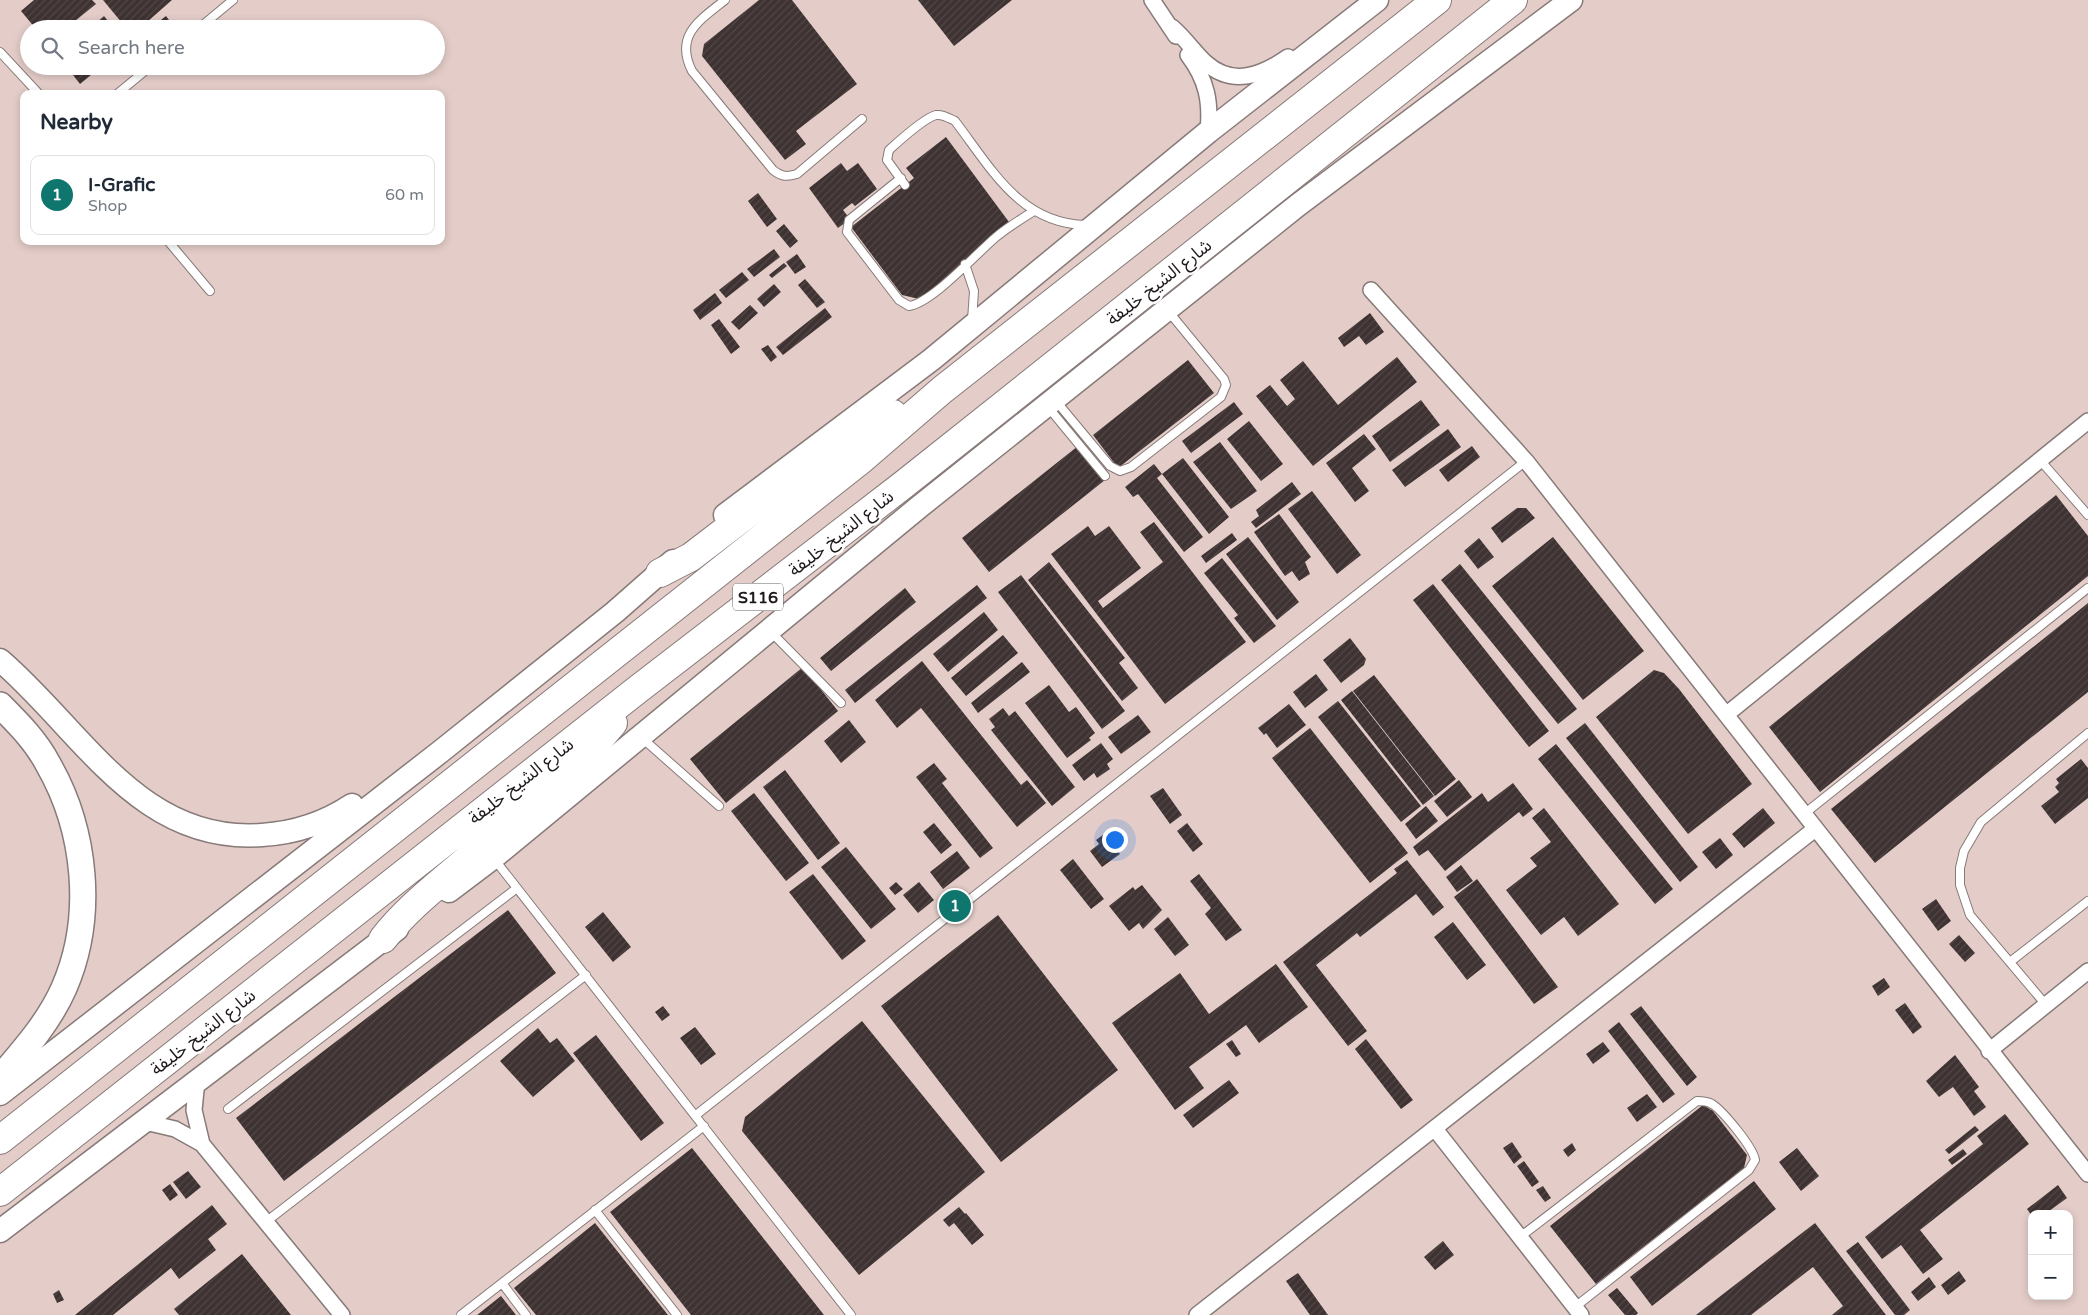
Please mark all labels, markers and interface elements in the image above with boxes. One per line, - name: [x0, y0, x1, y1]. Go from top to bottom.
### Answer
- search box: [20, 20, 445, 75]
- icon: search: [38, 34, 66, 62]
- text: Search here: [78, 37, 185, 59]
- text: Nearby: [40, 110, 113, 135]
- text: I-Grafic: [88, 174, 156, 196]
- text: 1: [52, 185, 62, 205]
- text: 60 m: [385, 185, 424, 205]
- text: Shop: [88, 196, 127, 216]
- street label: شارع الشيخ خليفة: [1102, 234, 1218, 332]
- street label: شارع الشيخ خليفة: [784, 485, 900, 583]
- road number: S116: [733, 584, 783, 610]
- street label: شارع الشيخ خليفة: [464, 733, 580, 831]
- your location: [1102, 827, 1128, 853]
- pin: 1: [939, 887, 971, 925]
- street label: شارع الشيخ خليفة: [146, 984, 262, 1082]
- map controls: [2028, 1210, 2073, 1300]
- button: +: [2028, 1210, 2073, 1255]
- button: −: [2028, 1255, 2073, 1300]

